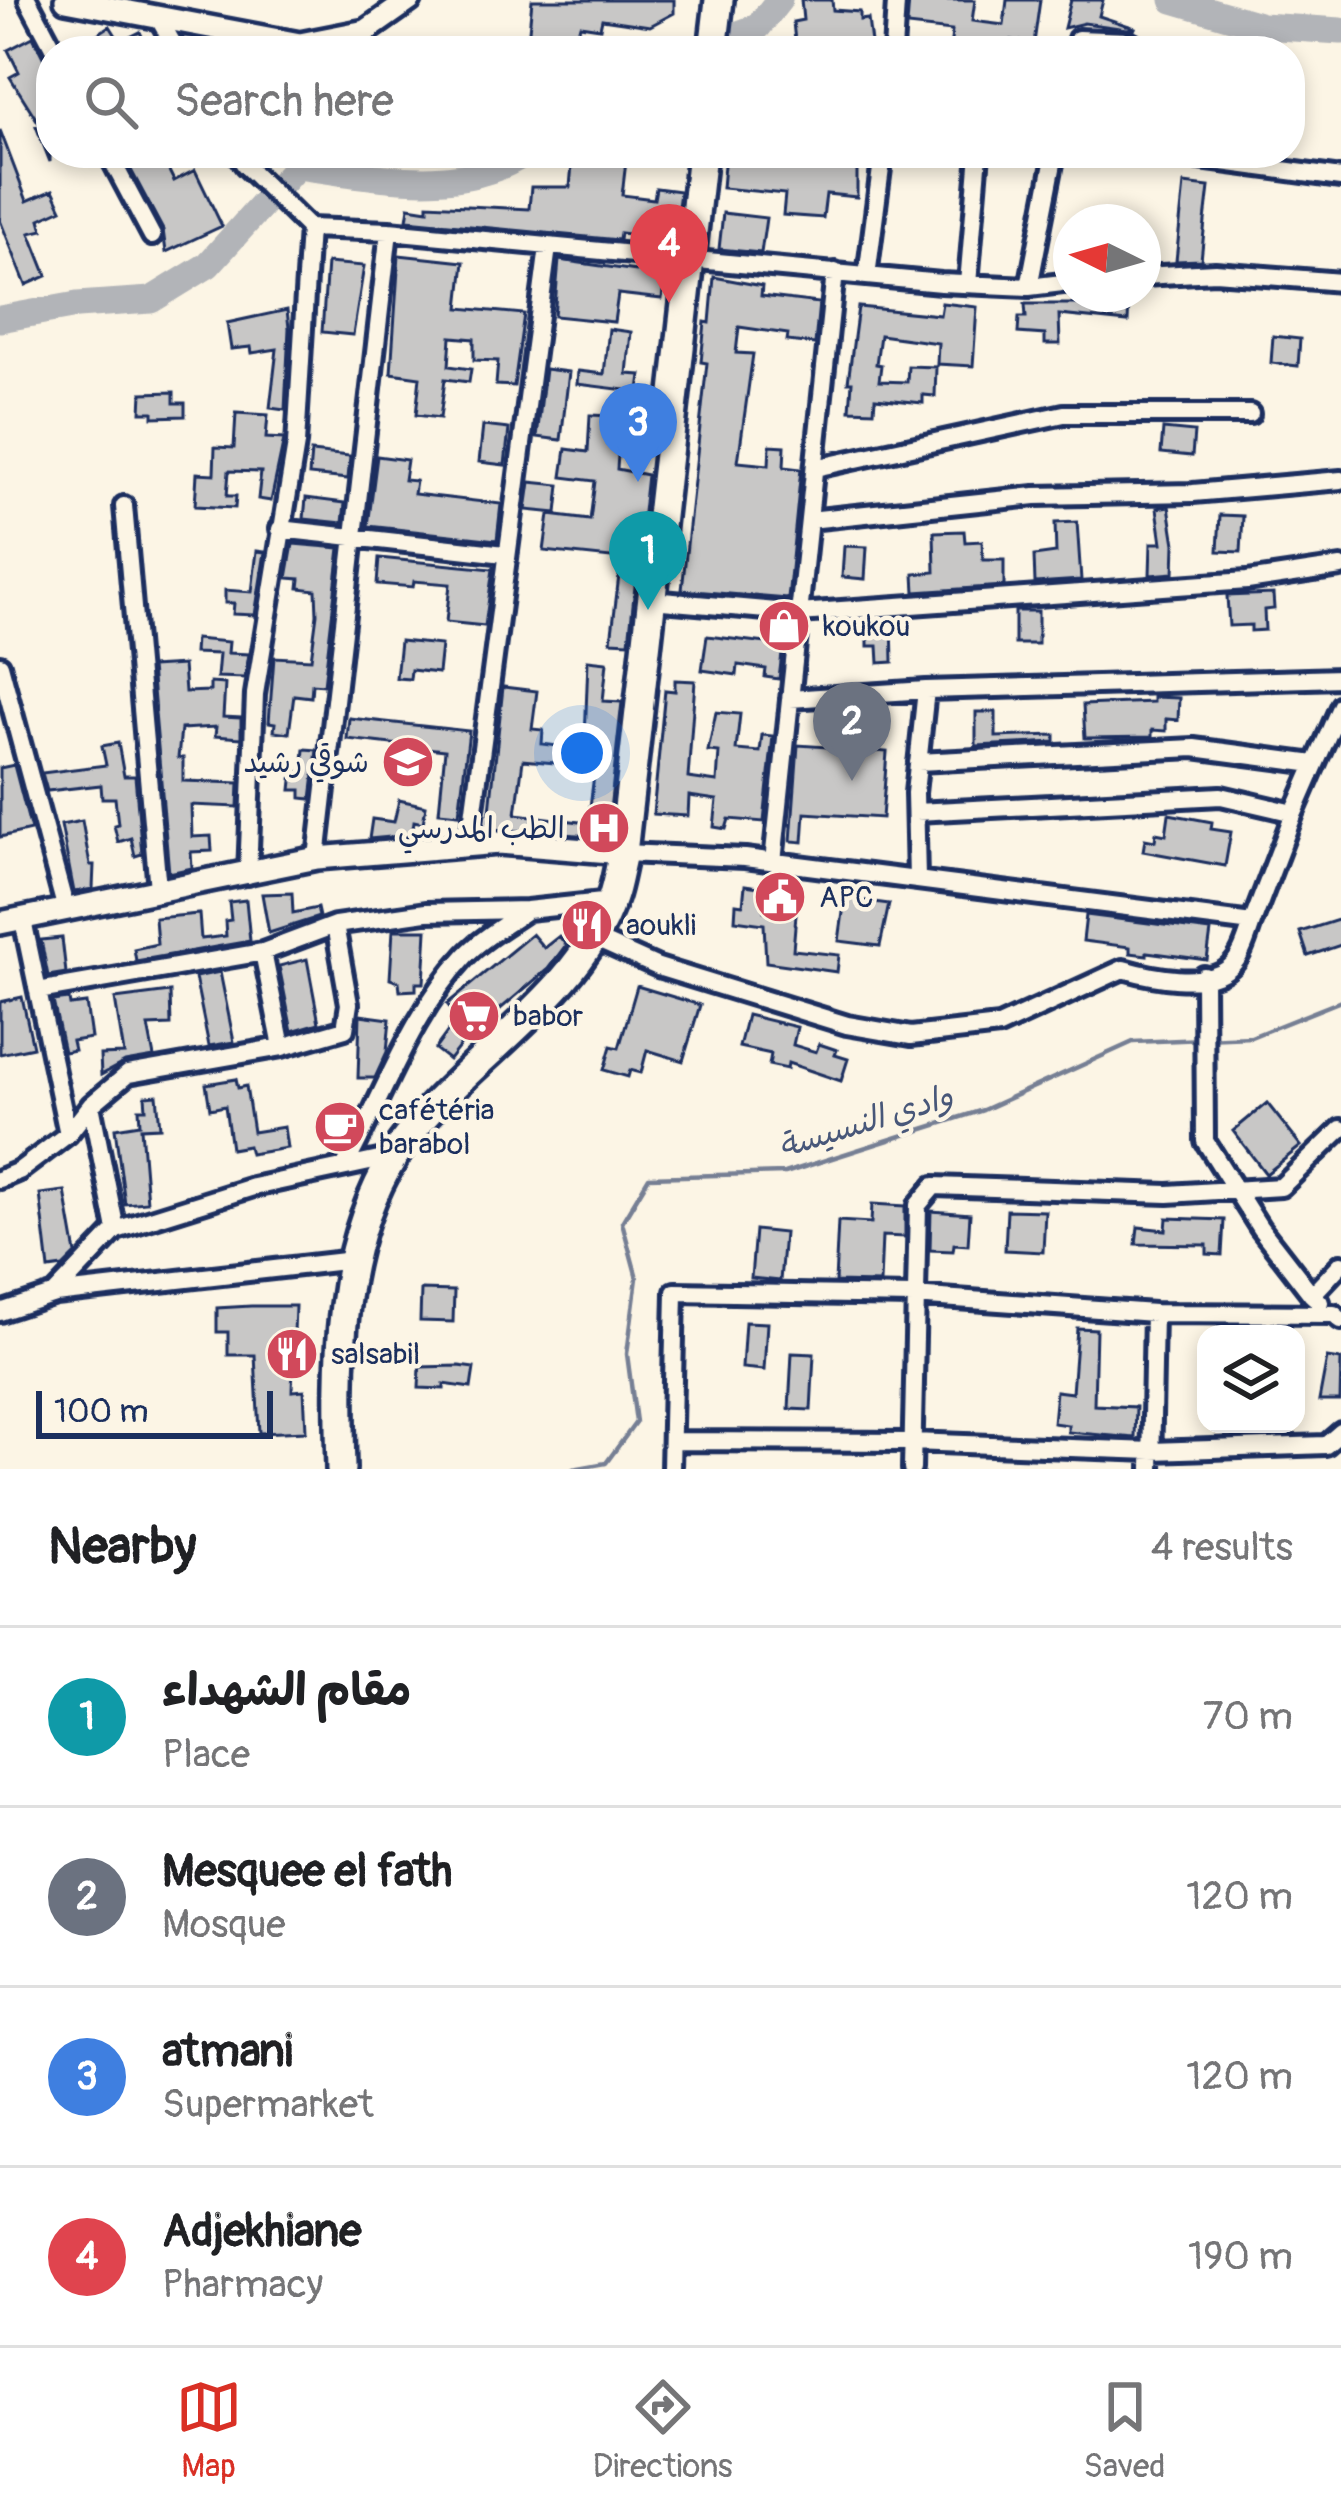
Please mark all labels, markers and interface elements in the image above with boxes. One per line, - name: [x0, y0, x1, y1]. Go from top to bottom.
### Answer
- search box: [36, 36, 1305, 168]
- icon: search: [78, 69, 144, 135]
- text: Search here: [174, 74, 394, 130]
- pin: 4: [630, 204, 708, 303]
- north arrow: [1053, 204, 1161, 312]
- pin: 3: [599, 383, 677, 482]
- pin: 1: [609, 511, 687, 610]
- shop icon: koukou: [756, 598, 812, 654]
- place label: koukou: [823, 608, 910, 645]
- pin: 2: [813, 682, 891, 781]
- your location: [552, 723, 612, 783]
- school or university icon: شوقي رشيد: [380, 734, 436, 790]
- place label: شوقي رشيد: [244, 743, 369, 783]
- hospital icon: الطب المدرسي: [576, 800, 632, 856]
- place label: الطب المدرسي: [398, 810, 565, 854]
- public building icon: APC: [752, 869, 808, 925]
- place label: APC: [819, 879, 874, 916]
- restaurant icon: aoukli: [559, 897, 615, 953]
- place label: aoukli: [626, 907, 696, 944]
- supermarket icon: babor: [446, 988, 502, 1044]
- place label: babor: [513, 998, 584, 1035]
- water label: وادي النسيسة: [773, 1075, 958, 1169]
- place label: cafétéria barabol: [379, 1092, 494, 1163]
- cafe icon: cafétéria barabol: [312, 1099, 368, 1155]
- map controls: [1197, 1325, 1305, 1433]
- button: layers: [1197, 1325, 1305, 1433]
- restaurant icon: salsabil: [264, 1326, 320, 1382]
- place label: salsabil: [331, 1336, 420, 1373]
- scale bar: [36, 1385, 273, 1438]
- text: 100 m: [54, 1391, 148, 1432]
- text: Nearby: [48, 1515, 196, 1579]
- text: 4 results: [1151, 1523, 1293, 1572]
- text: مقام الشهداء: [162, 1663, 412, 1719]
- text: 1: [79, 1692, 95, 1741]
- text: 70 m: [1203, 1692, 1293, 1741]
- text: Place: [162, 1730, 250, 1779]
- text: Mesquee el fath: [162, 1844, 452, 1900]
- text: 2: [76, 1872, 98, 1921]
- text: 120 m: [1186, 1872, 1293, 1921]
- text: Mosque: [162, 1900, 286, 1949]
- text: atmani: [162, 2024, 293, 2080]
- text: 3: [76, 2052, 98, 2101]
- text: 120 m: [1186, 2052, 1293, 2101]
- text: Supermarket: [162, 2080, 374, 2129]
- text: Adjekhiane: [162, 2204, 361, 2260]
- text: 4: [76, 2232, 98, 2281]
- text: 190 m: [1188, 2232, 1293, 2281]
- text: Pharmacy: [162, 2260, 323, 2309]
- tab: Map: [176, 2374, 242, 2487]
- tab: Directions: [593, 2374, 733, 2487]
- tab: Saved: [1084, 2374, 1165, 2487]

